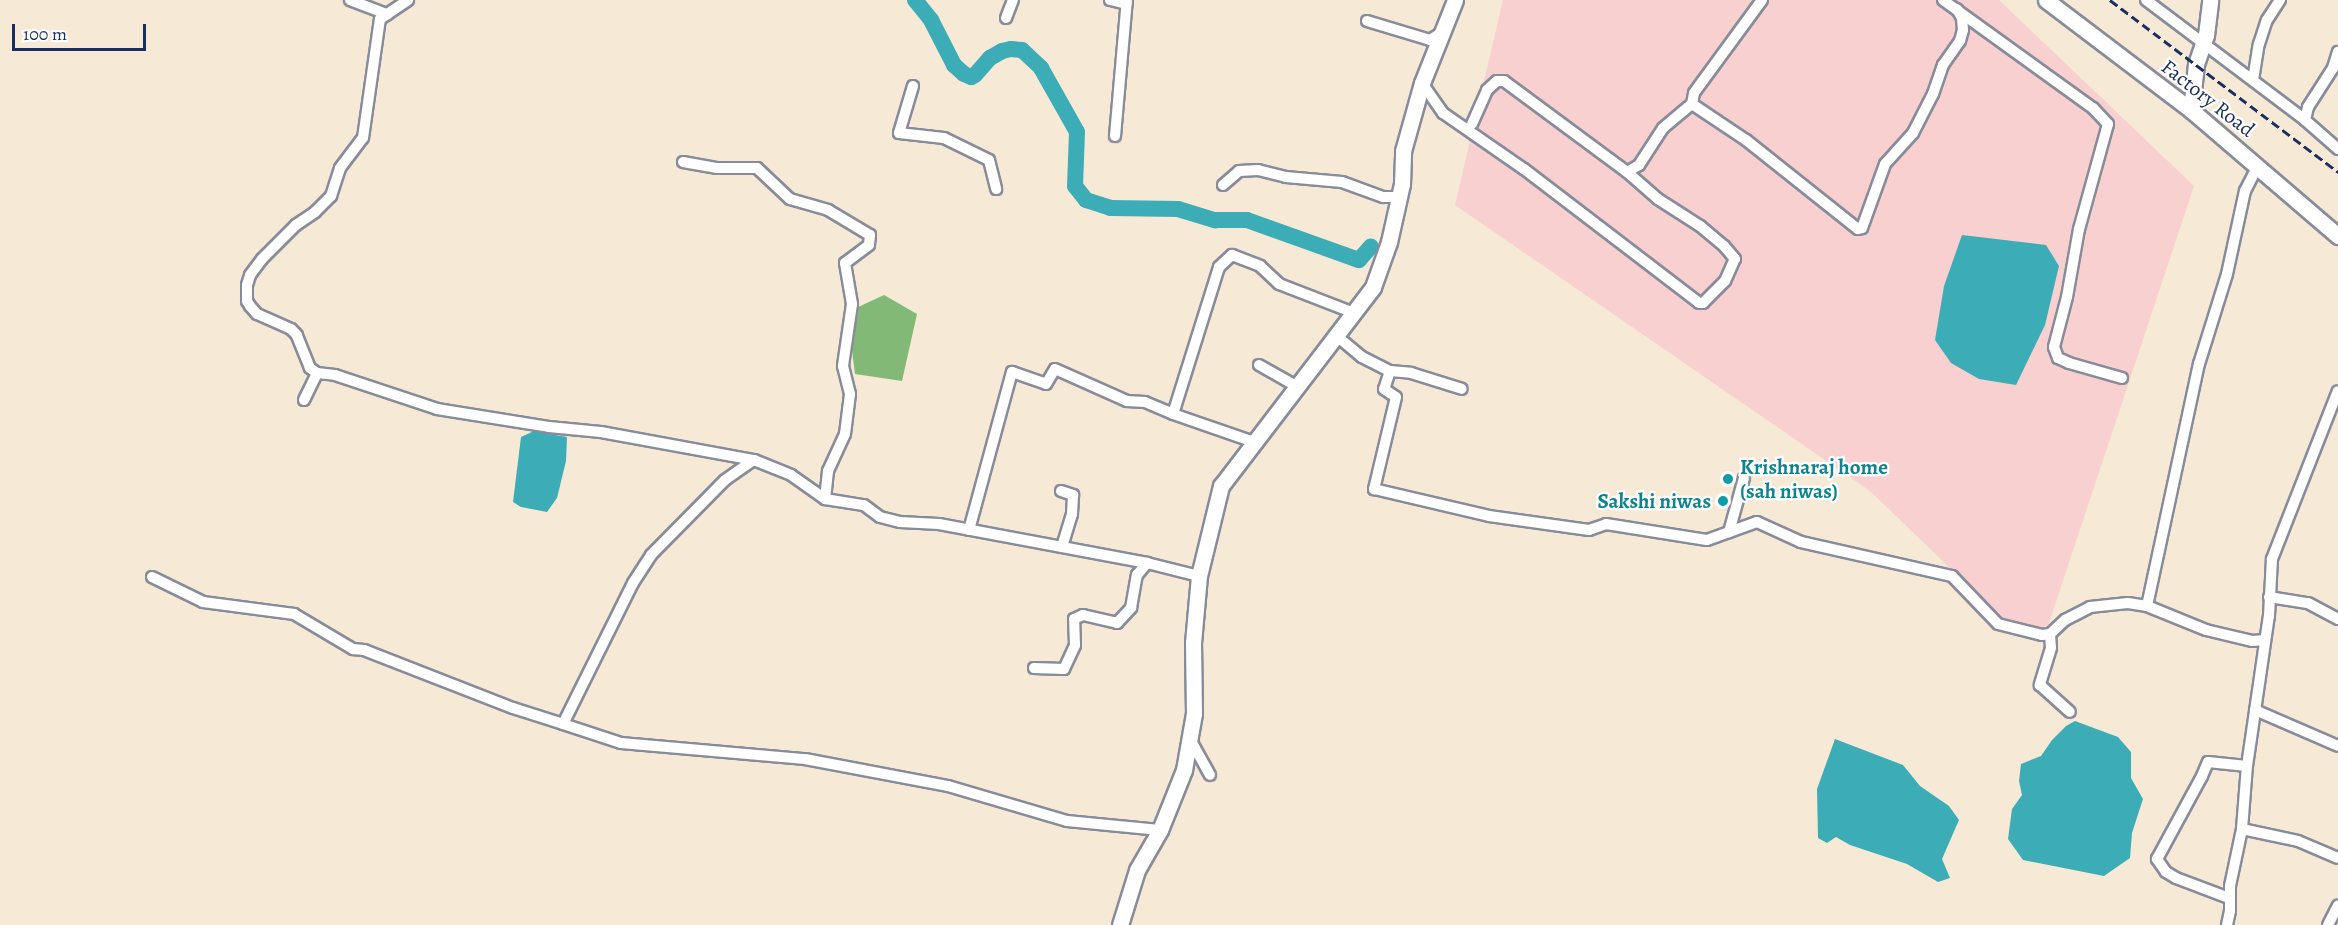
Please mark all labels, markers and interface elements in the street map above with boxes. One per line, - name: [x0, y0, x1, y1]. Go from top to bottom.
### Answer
- scale bar: [15, 12, 148, 50]
- text: 100 m: [23, 22, 67, 46]
- street label: Factory Road: [2156, 54, 2260, 142]
- place label: Krishnaraj home (sah niwas): [1740, 454, 1888, 504]
- marker: Krishnaraj home (sah niwas): [1721, 472, 1735, 486]
- place label: Sakshi niwas: [1597, 488, 1711, 514]
- marker: Sakshi niwas: [1716, 494, 1730, 508]

